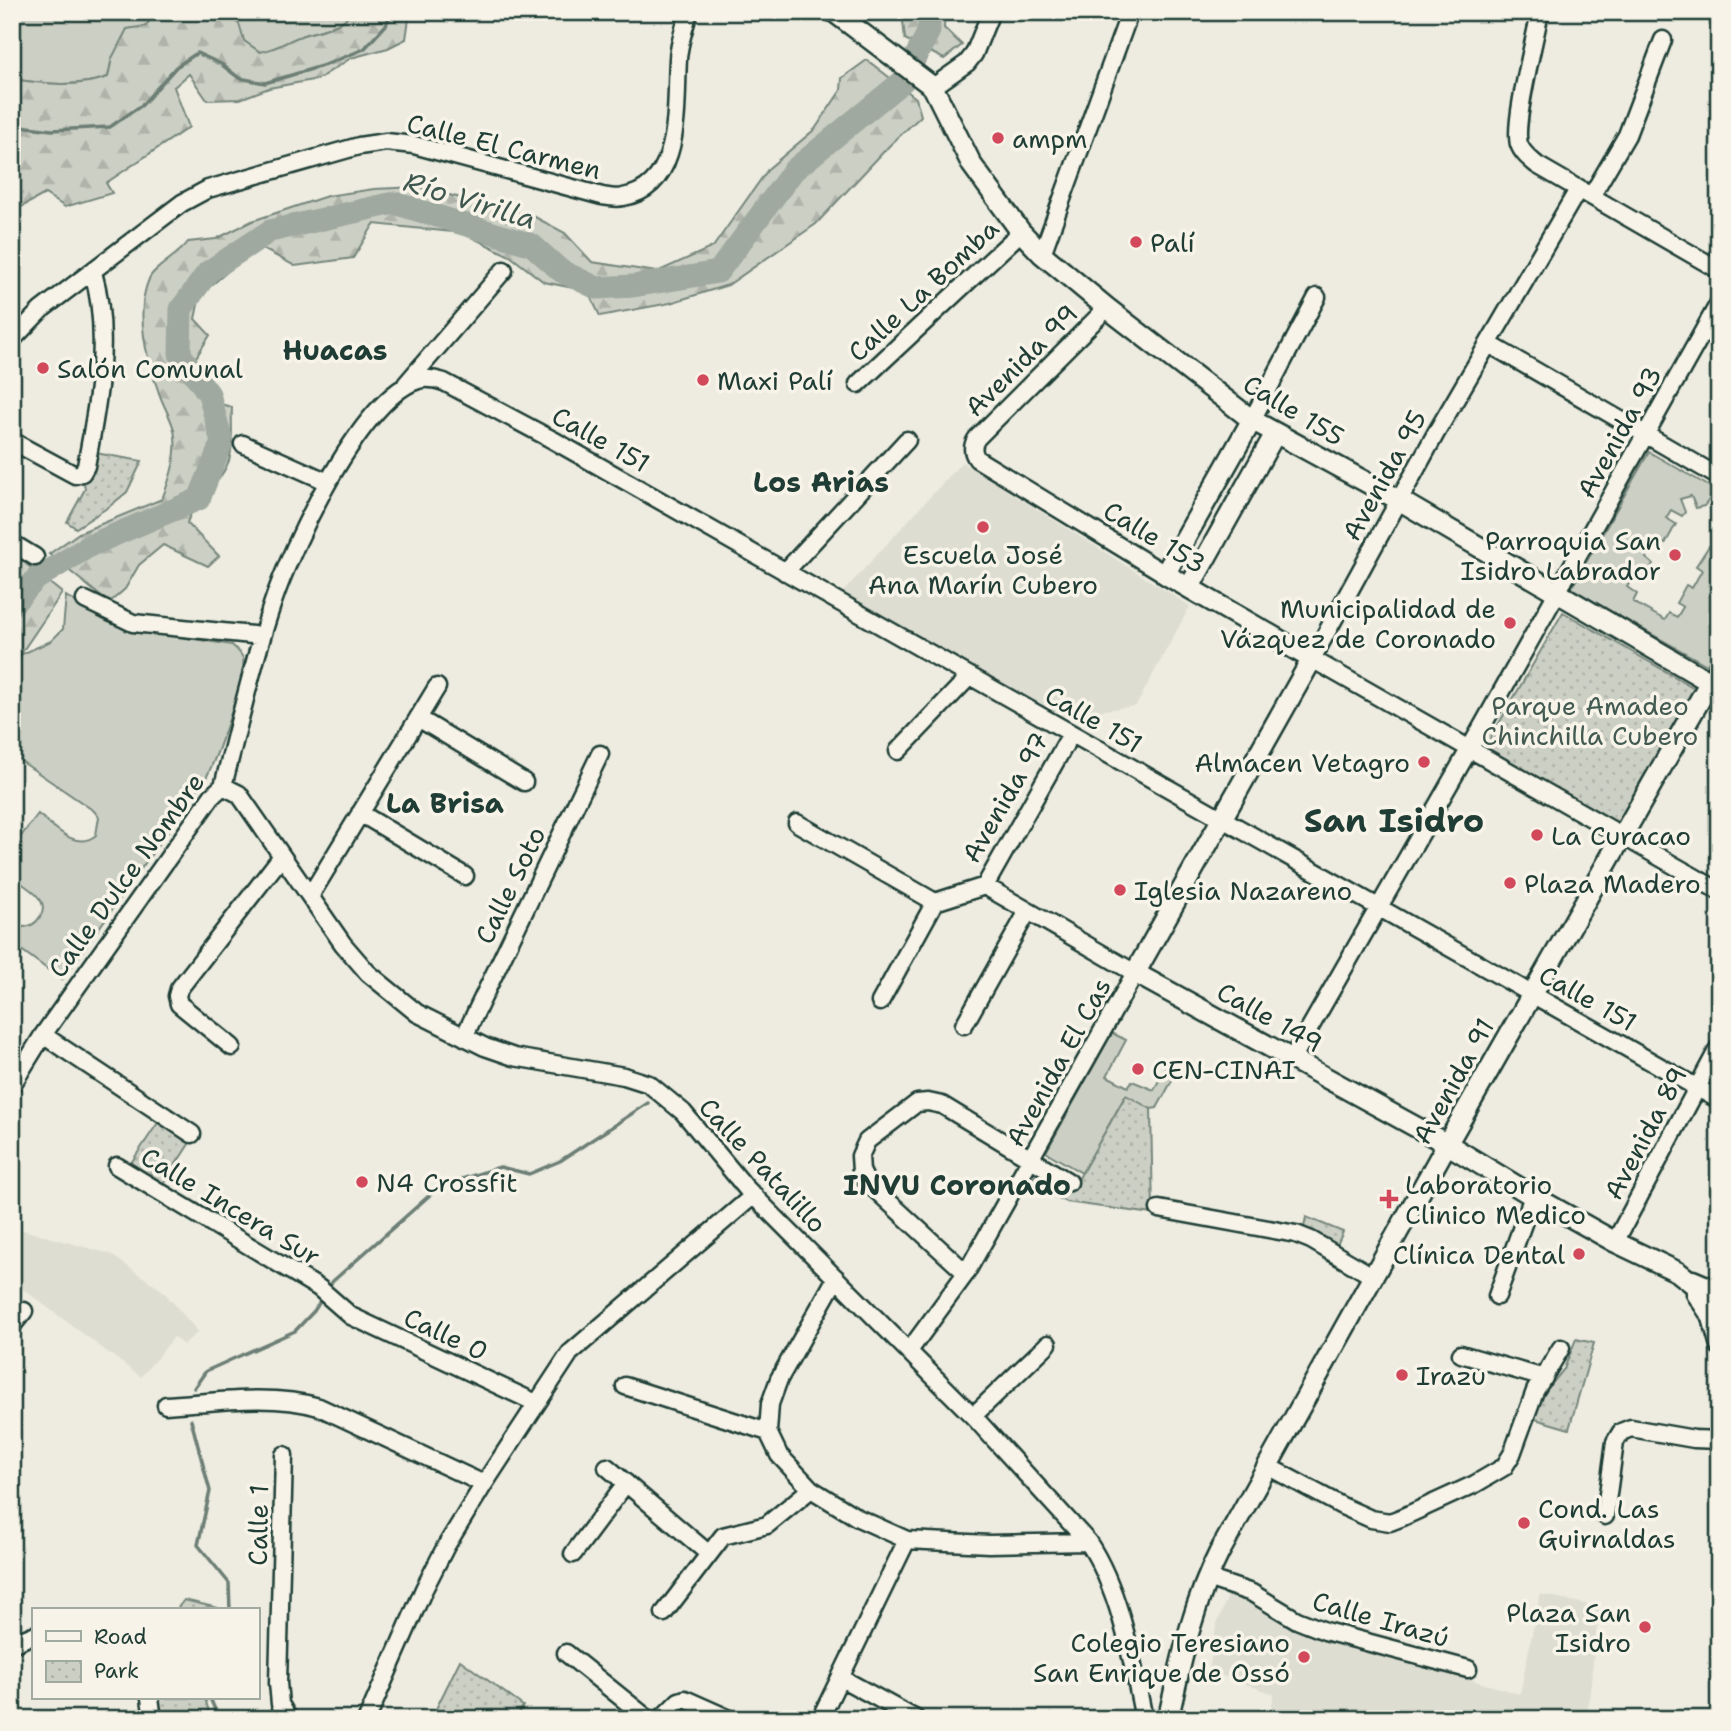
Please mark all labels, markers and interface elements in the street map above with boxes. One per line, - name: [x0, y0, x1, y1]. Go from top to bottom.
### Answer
- street label: Calle El Carmen: [403, 105, 605, 187]
- place label: ampm: [1012, 121, 1088, 156]
- marker: ampm: [990, 130, 1006, 146]
- water label: Río Virilla: [399, 162, 541, 238]
- street label: Calle La Bomba: [840, 211, 1006, 369]
- place label: Palí: [1150, 225, 1195, 260]
- marker: Palí: [1128, 234, 1144, 250]
- street label: Avenida 99: [957, 296, 1085, 424]
- district label: Huacas: [282, 331, 388, 369]
- place label: Salón Comunal: [57, 351, 243, 386]
- marker: Salón Comunal: [35, 360, 51, 376]
- street label: Avenida 93: [1568, 360, 1670, 504]
- place label: Maxi Palí: [717, 363, 834, 398]
- street label: Calle 155: [1237, 366, 1351, 454]
- marker: Maxi Palí: [695, 372, 711, 388]
- street label: Calle 151: [546, 398, 656, 480]
- street label: Avenida 95: [1334, 403, 1434, 547]
- district label: Los Arias: [753, 463, 889, 501]
- street label: Calle 153: [1097, 493, 1213, 581]
- marker: Escuela José Ana Marín Cubero: [975, 519, 991, 535]
- place label: Parroquia San Isidro Labrador: [1461, 523, 1661, 588]
- place label: Escuela José Ana Marín Cubero: [868, 537, 1098, 602]
- marker: Parroquia San Isidro Labrador: [1667, 547, 1683, 563]
- place label: Municipalidad de Vázquez de Coronado: [1220, 591, 1496, 656]
- marker: Municipalidad de Vázquez de Coronado: [1502, 615, 1518, 631]
- street label: Calle 151: [1039, 677, 1149, 761]
- park label: Parque Amadeo Chinchilla Cubero: [1482, 688, 1698, 753]
- street label: Avenida 97: [953, 725, 1057, 869]
- place label: Almacen Vetagro: [1194, 745, 1410, 780]
- marker: Almacen Vetagro: [1416, 754, 1432, 770]
- street label: Calle Dulce Nombre: [40, 766, 212, 984]
- district label: La Brisa: [386, 784, 504, 822]
- district label: San Isidro: [1304, 798, 1484, 843]
- place label: La Curacao: [1551, 818, 1691, 853]
- street label: Calle Soto: [467, 820, 553, 950]
- marker: La Curacao: [1529, 827, 1545, 843]
- place label: Plaza Madero: [1524, 866, 1701, 901]
- place label: Iglesia Nazareno: [1134, 873, 1352, 908]
- marker: Plaza Madero: [1502, 875, 1518, 891]
- marker: Iglesia Nazareno: [1112, 882, 1128, 898]
- street label: Calle 151: [1533, 957, 1643, 1039]
- street label: Avenida El Cas: [997, 971, 1119, 1153]
- street label: Calle 149: [1211, 974, 1329, 1060]
- street label: Avenida 91: [1404, 1012, 1502, 1150]
- place label: CEN-CINAI: [1152, 1052, 1296, 1087]
- street label: Avenida 89: [1595, 1060, 1695, 1206]
- marker: CEN-CINAI: [1130, 1061, 1146, 1077]
- street label: Calle Patalillo: [691, 1090, 835, 1240]
- street label: Calle Incera Sur: [135, 1139, 327, 1273]
- place label: N4 Crossfit: [376, 1165, 518, 1200]
- district label: INVU Coronado: [843, 1166, 1071, 1204]
- place label: Laboratorio Clinico Medico: [1405, 1167, 1586, 1232]
- marker: N4 Crossfit: [354, 1174, 370, 1190]
- marker: Laboratorio Clinico Medico: [1379, 1189, 1399, 1209]
- place label: Clínica Dental: [1393, 1237, 1565, 1272]
- marker: Clínica Dental: [1571, 1246, 1587, 1262]
- street label: Calle 0: [398, 1299, 494, 1369]
- place label: Irazu: [1416, 1358, 1486, 1393]
- marker: Irazu: [1394, 1367, 1410, 1383]
- street label: Calle 1: [240, 1484, 276, 1566]
- place label: Cond. Las Guirnaldas: [1538, 1491, 1676, 1556]
- marker: Cond. Las Guirnaldas: [1516, 1515, 1532, 1531]
- street label: Calle Irazú: [1309, 1583, 1453, 1655]
- place label: Plaza San Isidro: [1506, 1595, 1631, 1660]
- legend: [32, 1608, 259, 1700]
- marker: Plaza San Isidro: [1637, 1619, 1653, 1635]
- text: Road: [94, 1623, 147, 1651]
- place label: Colegio Teresiano San Enrique de Ossó: [1033, 1625, 1290, 1690]
- marker: Colegio Teresiano San Enrique de Ossó: [1296, 1649, 1312, 1665]
- text: Park: [94, 1657, 139, 1685]

